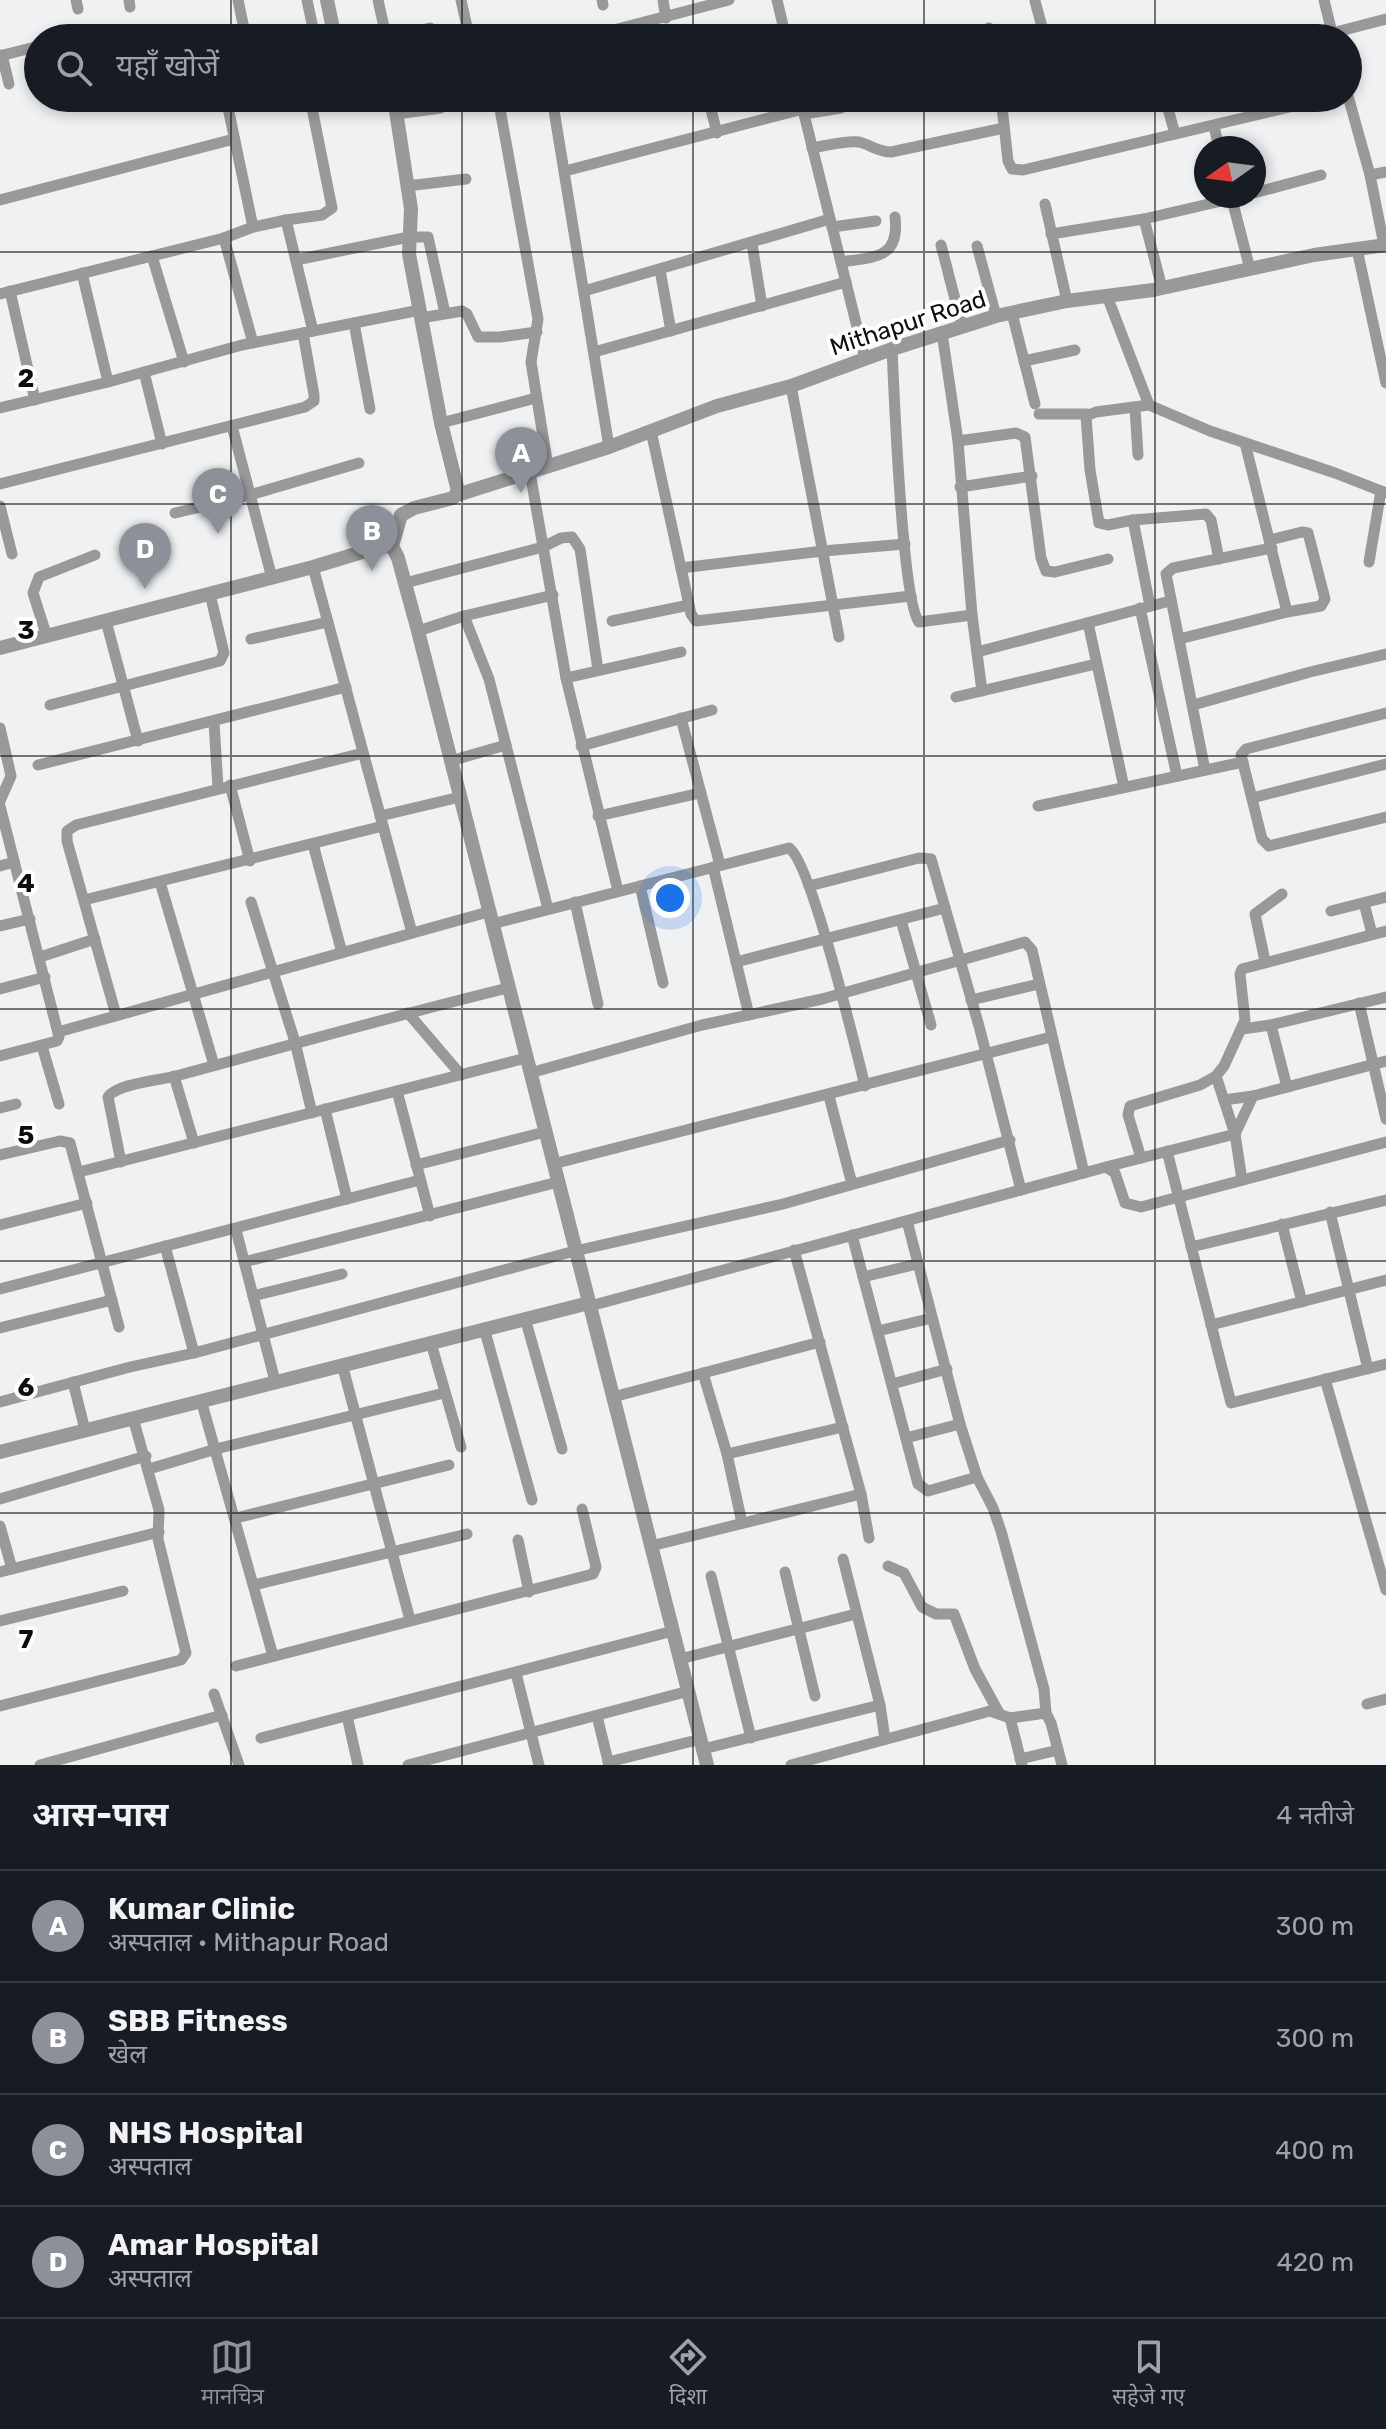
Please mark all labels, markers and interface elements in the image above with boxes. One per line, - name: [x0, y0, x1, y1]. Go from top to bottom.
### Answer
- search box: [24, 24, 1362, 112]
- icon: search: [52, 46, 96, 90]
- text: यहाँ खोजें: [116, 48, 219, 84]
- north arrow: [1194, 136, 1266, 208]
- street label: Mithapur Road: [827, 285, 989, 361]
- text: 2: [18, 363, 34, 394]
- pin: A: [495, 427, 547, 493]
- pin: C: [192, 468, 244, 534]
- pin: B: [346, 505, 398, 571]
- pin: D: [119, 523, 171, 589]
- text: 3: [17, 615, 35, 646]
- text: 4: [17, 868, 35, 899]
- your location: [650, 878, 690, 918]
- text: 5: [18, 1120, 34, 1151]
- text: 6: [18, 1372, 35, 1403]
- text: 7: [19, 1624, 34, 1655]
- text: आस-पास: [32, 1794, 168, 1835]
- text: 4 नतीजे: [1276, 1800, 1354, 1831]
- text: Kumar Clinic: [108, 1891, 295, 1927]
- text: A: [49, 1911, 67, 1942]
- text: 300 m: [1276, 1911, 1354, 1942]
- text: अस्पताल · Mithapur Road: [108, 1927, 389, 1958]
- text: SBB Fitness: [108, 2003, 288, 2039]
- text: B: [49, 2023, 67, 2054]
- text: 300 m: [1276, 2023, 1354, 2054]
- text: खेल: [108, 2039, 147, 2070]
- text: NHS Hospital: [108, 2115, 303, 2151]
- text: C: [49, 2135, 67, 2166]
- text: 400 m: [1275, 2135, 1354, 2166]
- text: अस्पताल: [108, 2151, 192, 2182]
- text: Amar Hospital: [108, 2227, 319, 2263]
- text: D: [49, 2247, 67, 2278]
- text: 420 m: [1277, 2247, 1354, 2278]
- text: अस्पताल: [108, 2263, 192, 2294]
- tab: मानचित्र: [201, 2335, 264, 2413]
- tab: दिशा: [666, 2335, 710, 2413]
- tab: सहेजे गए: [1112, 2335, 1185, 2413]

